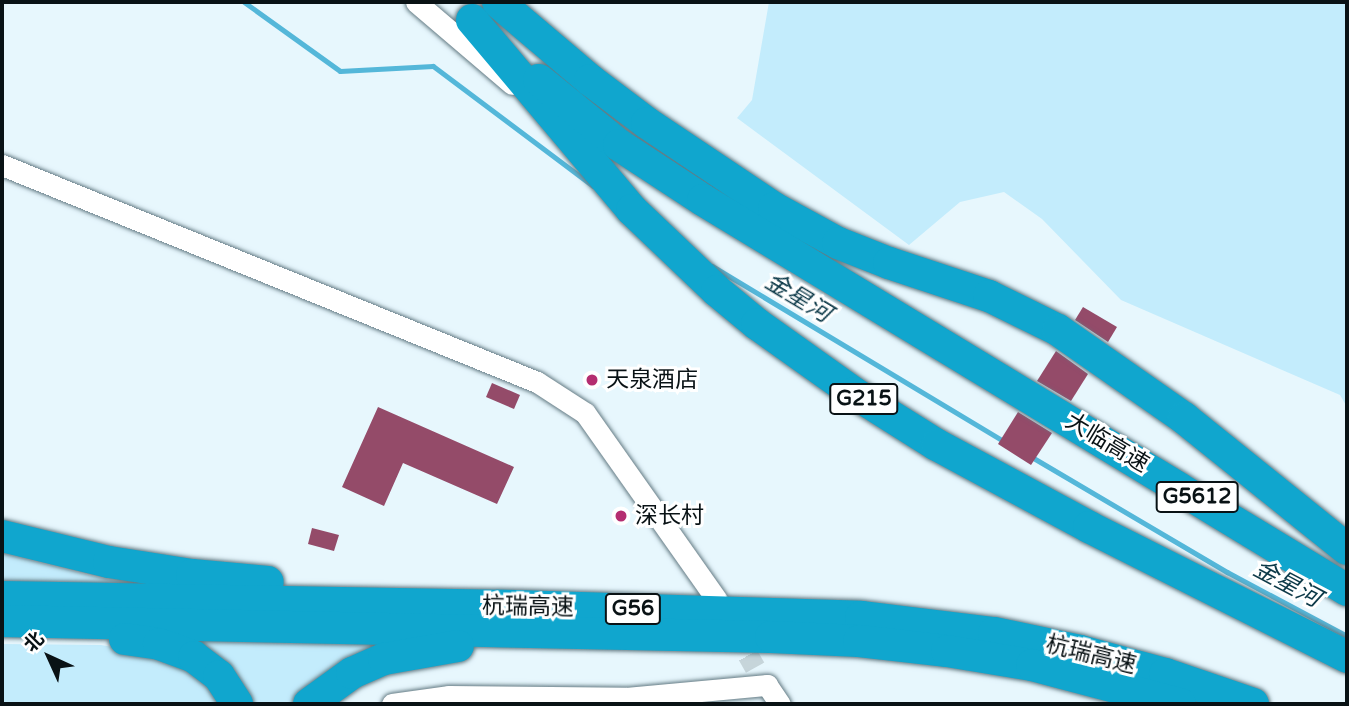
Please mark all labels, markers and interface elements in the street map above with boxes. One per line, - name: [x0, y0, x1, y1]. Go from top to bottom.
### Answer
- water label: 金星河: [760, 267, 836, 329]
- place label: 天泉酒店: [606, 366, 698, 394]
- marker: 天泉酒店: [584, 372, 600, 388]
- road number: G215: [829, 382, 899, 416]
- street label: 大临高速: [1060, 407, 1154, 479]
- road number: G5612: [1155, 480, 1239, 514]
- place label: 深长村: [635, 502, 704, 530]
- marker: 深长村: [613, 508, 629, 524]
- water label: 金星河: [1248, 554, 1326, 614]
- street label: 杭瑞高速: [482, 592, 574, 622]
- road number: G56: [603, 592, 663, 626]
- north arrow: [14, 622, 84, 692]
- text: 北: [20, 628, 49, 657]
- street label: 杭瑞高速: [1043, 630, 1139, 680]

